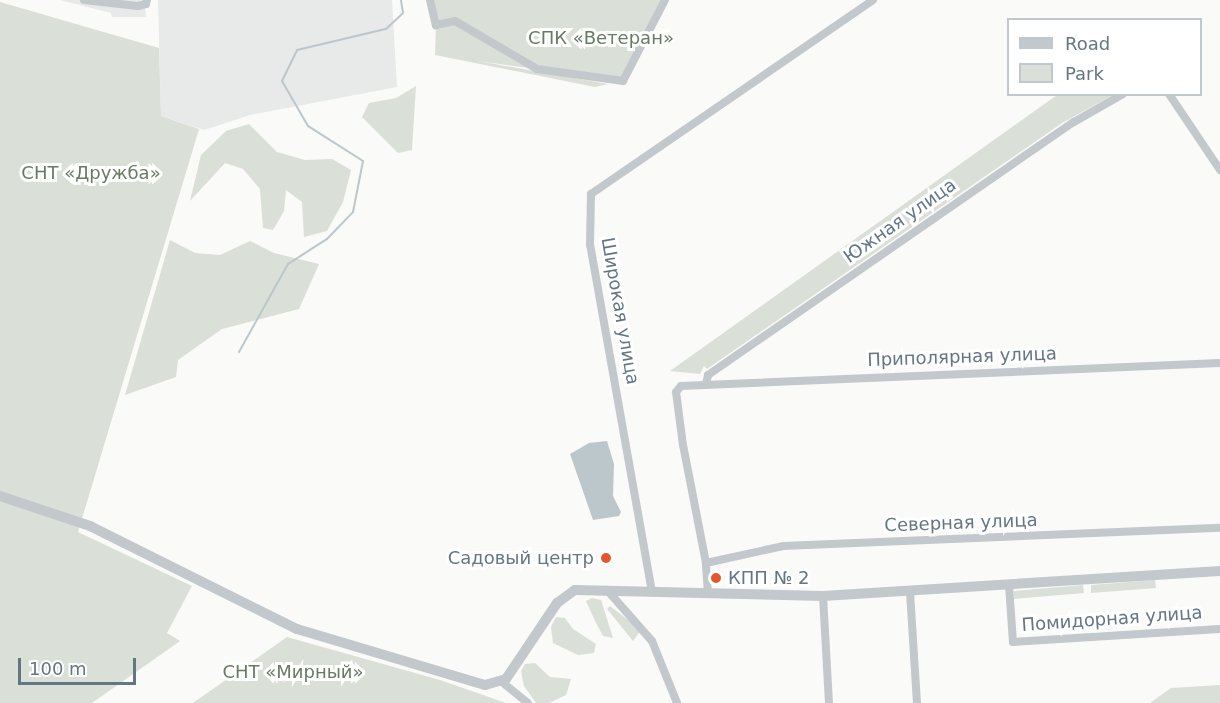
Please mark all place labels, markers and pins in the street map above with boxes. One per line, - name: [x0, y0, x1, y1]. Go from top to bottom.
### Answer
- place label: Садовый центр: [448, 547, 594, 569]
- marker: Садовый центр: [599, 551, 613, 565]
- place label: КПП № 2: [728, 567, 809, 589]
- marker: КПП № 2: [709, 571, 723, 585]

